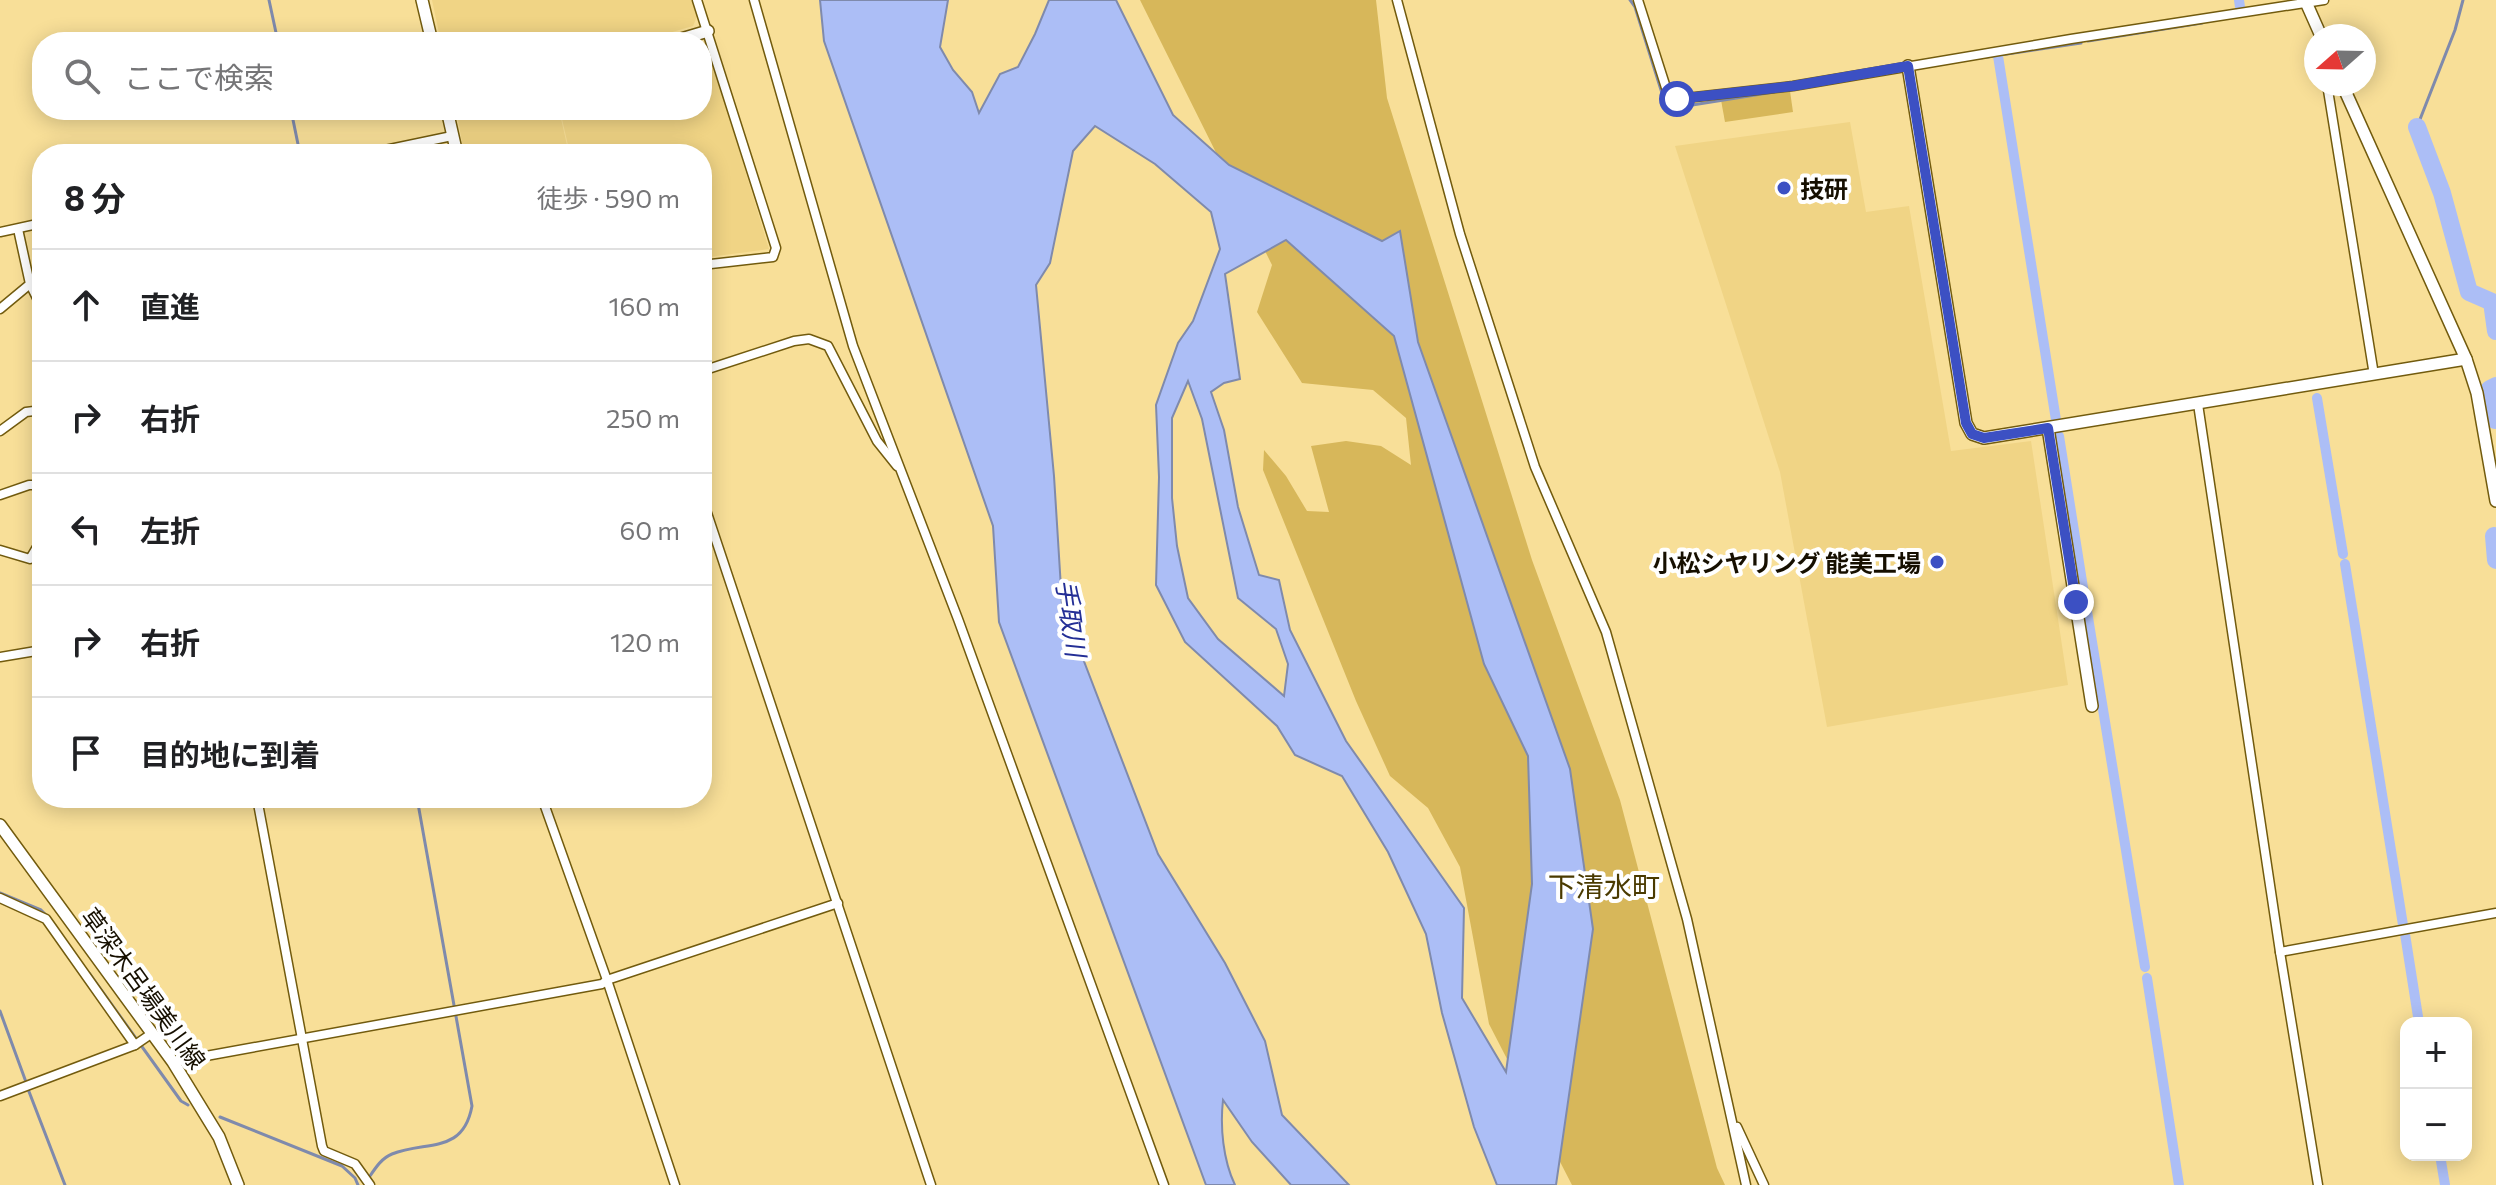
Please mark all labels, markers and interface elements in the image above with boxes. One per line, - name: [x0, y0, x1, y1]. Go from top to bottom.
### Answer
- north arrow: [2304, 24, 2376, 96]
- search box: [32, 32, 712, 120]
- icon: search: [60, 54, 104, 98]
- text: ここで検索: [124, 58, 274, 95]
- route start: [1659, 81, 1695, 117]
- place label: 技研: [1800, 174, 1848, 203]
- text: 8 分: [64, 176, 126, 218]
- marker: 技研: [1775, 179, 1793, 197]
- text: 徒歩 · 590 m: [537, 182, 680, 213]
- icon: ahead: [64, 283, 108, 327]
- text: 直進: [140, 287, 200, 324]
- text: 160 m: [608, 290, 680, 321]
- icon: right: [64, 395, 108, 439]
- text: 右折: [140, 399, 200, 436]
- text: 250 m: [606, 402, 680, 433]
- icon: left: [64, 507, 108, 551]
- text: 左折: [140, 511, 200, 548]
- text: 60 m: [620, 514, 680, 545]
- place label: 小松シヤリング 能美工場: [1652, 548, 1921, 577]
- marker: 小松シヤリング 能美工場: [1928, 553, 1946, 571]
- water label: 手取川: [1051, 577, 1093, 662]
- route end: [2058, 584, 2094, 620]
- icon: right: [64, 619, 108, 663]
- text: 右折: [140, 623, 200, 660]
- text: 120 m: [610, 626, 680, 657]
- icon: arrive: [64, 731, 108, 775]
- text: 目的地に到着: [140, 735, 320, 772]
- district label: 下清水町: [1548, 869, 1660, 903]
- street label: 草深木呂場美川線: [76, 902, 212, 1074]
- map controls: [2400, 1017, 2472, 1161]
- button: +: [2400, 1017, 2472, 1089]
- button: −: [2400, 1089, 2472, 1161]

